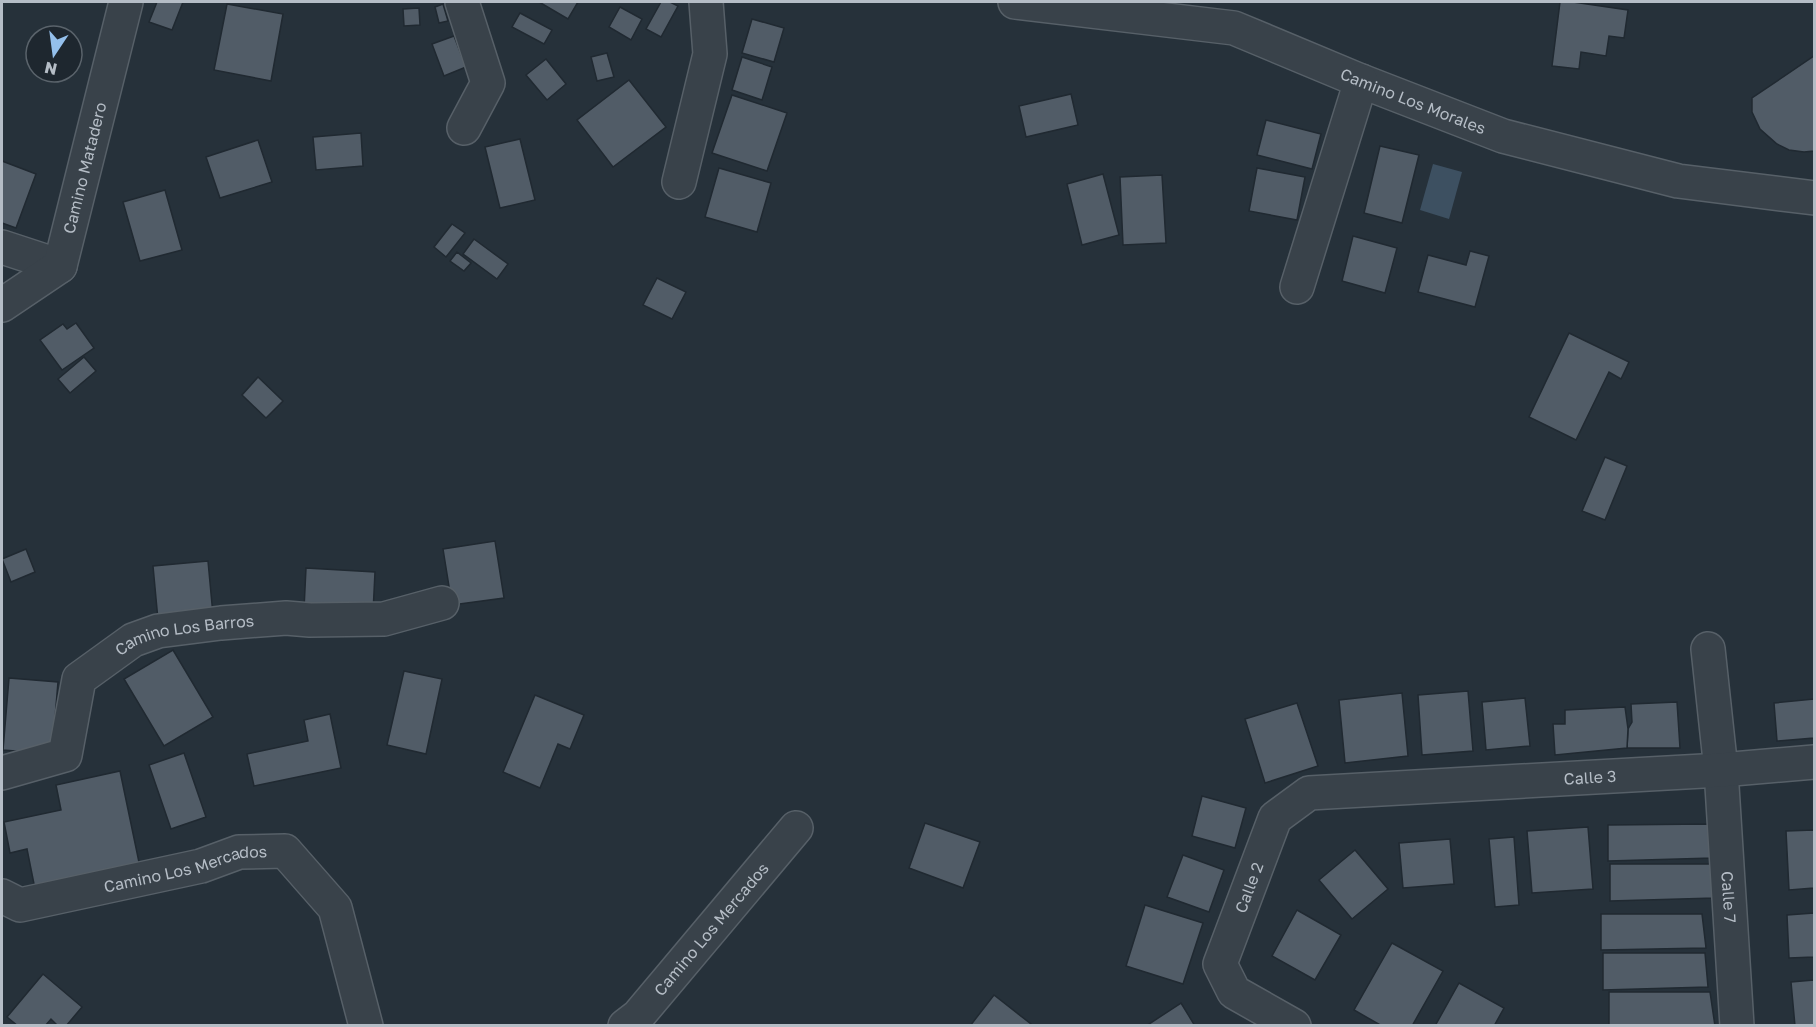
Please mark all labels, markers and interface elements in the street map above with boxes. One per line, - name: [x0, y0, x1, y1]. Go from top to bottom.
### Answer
- north arrow: [24, 24, 84, 84]
- text: N: [42, 58, 59, 80]
- street label: Camino Los Morales: [1338, 64, 1489, 138]
- street label: Camino Matadero: [58, 100, 111, 236]
- street label: Camino Los Barros: [111, 610, 255, 660]
- street label: Calle 3: [1563, 766, 1617, 789]
- street label: Camino Los Mercados: [102, 841, 267, 897]
- street label: Camino Los Mercados: [649, 858, 773, 1000]
- street label: Calle 2: [1230, 859, 1267, 916]
- street label: Calle 7: [1717, 871, 1741, 924]

